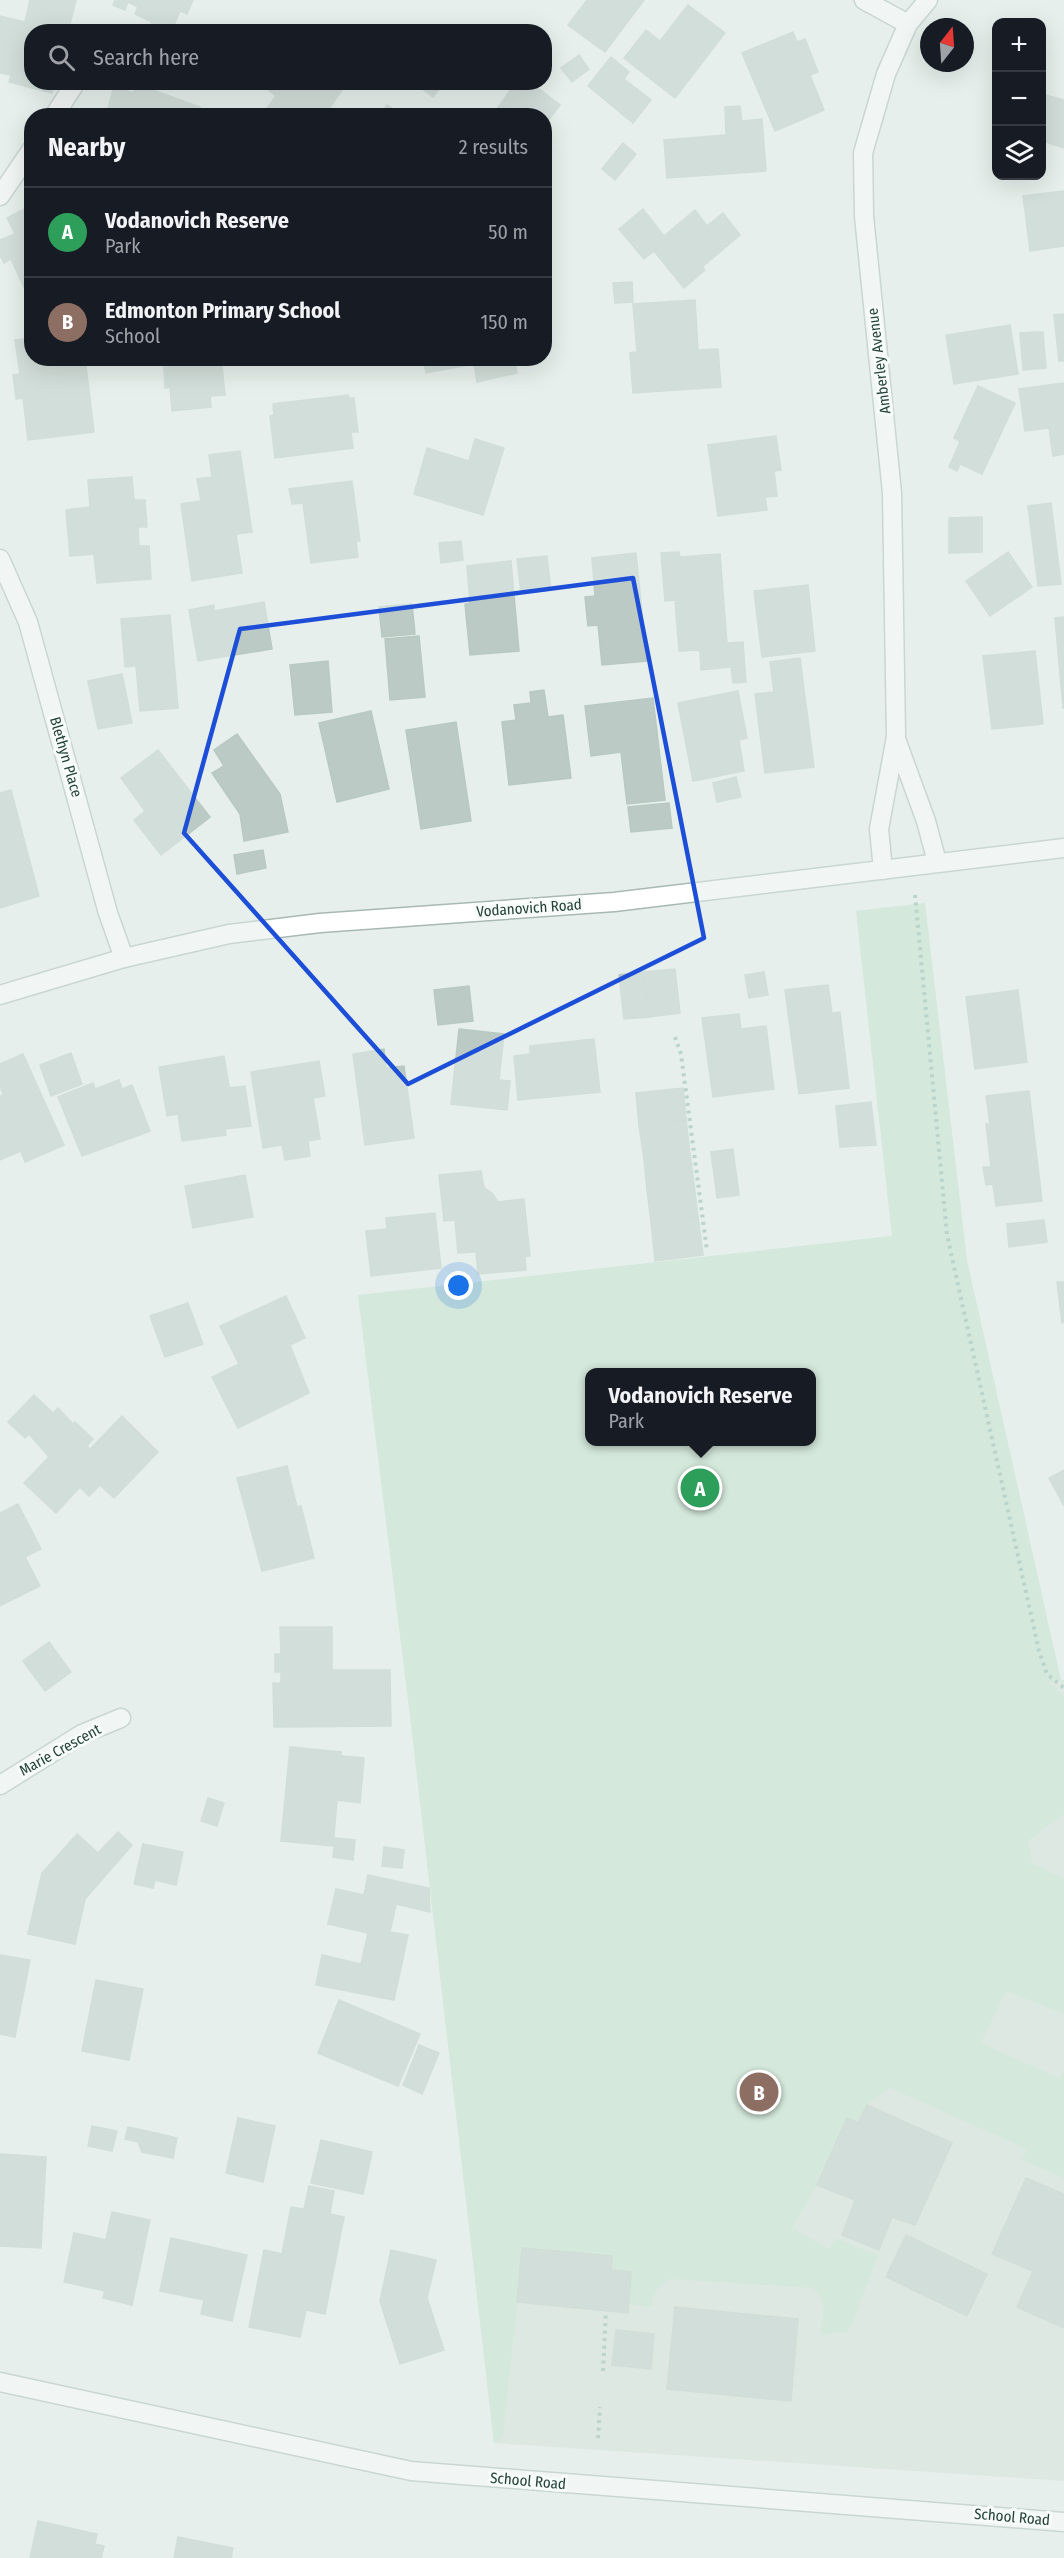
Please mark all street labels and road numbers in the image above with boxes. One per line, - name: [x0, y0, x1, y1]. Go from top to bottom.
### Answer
- street label: Amberley Avenue: [864, 307, 894, 415]
- street label: Blethyn Place: [46, 715, 86, 799]
- street label: Vodanovich Road: [476, 895, 582, 921]
- street label: Marie Crescent: [16, 1720, 104, 1780]
- street label: School Road: [489, 2469, 567, 2493]
- street label: School Road: [973, 2505, 1051, 2529]

